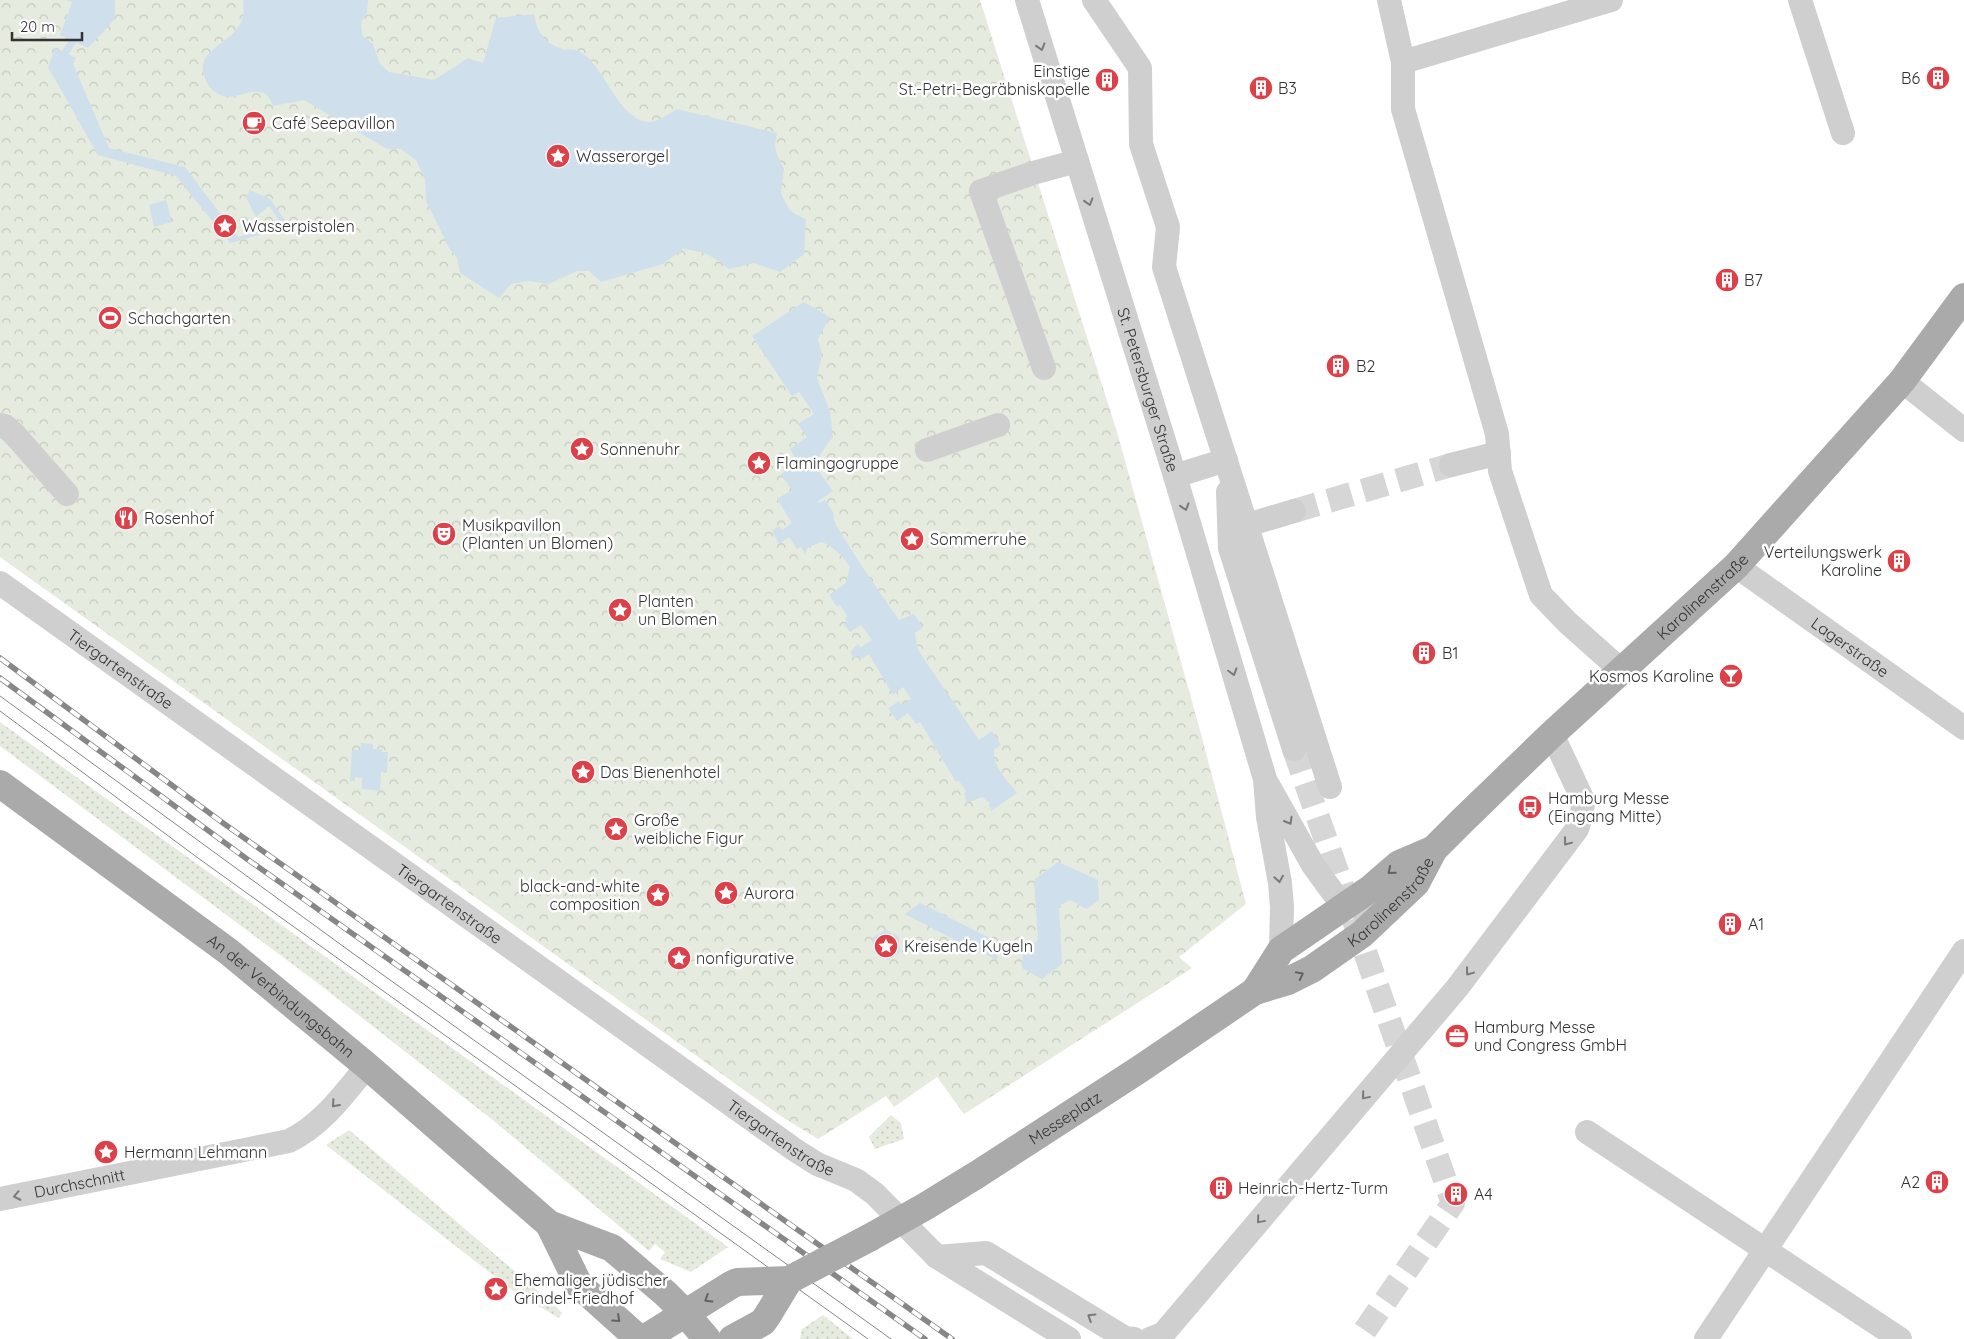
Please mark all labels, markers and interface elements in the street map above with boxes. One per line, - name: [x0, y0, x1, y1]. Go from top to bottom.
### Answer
- scale bar: [12, 10, 82, 42]
- text: 20 m: [20, 17, 55, 36]
- one-way arrow: [1036, 42, 1046, 50]
- place label: Einstige St.-Petri-Begräbniskapelle: [899, 61, 1090, 99]
- building icon: B6: [1925, 65, 1951, 91]
- building icon: Einstige St.-Petri-Begräbniskapelle: [1094, 67, 1120, 93]
- place label: B6: [1901, 68, 1920, 88]
- building icon: B3: [1248, 75, 1274, 101]
- place label: B3: [1278, 78, 1297, 98]
- cafe icon: Café Seepavillon: [241, 110, 267, 136]
- place label: Café Seepavillon: [272, 113, 395, 133]
- place icon: Wasserorgel: [545, 143, 571, 169]
- place label: Wasserorgel: [576, 146, 669, 166]
- one-way arrow: [1084, 197, 1094, 205]
- place icon: Wasserpistolen: [212, 213, 238, 239]
- place label: Wasserpistolen: [242, 216, 355, 236]
- building icon: B7: [1714, 267, 1740, 293]
- place label: B7: [1744, 270, 1763, 290]
- sports icon: Schachgarten: [97, 305, 123, 331]
- street label: St. Petersburger Straße: [1113, 305, 1183, 474]
- place label: Schachgarten: [128, 308, 231, 328]
- building icon: B2: [1325, 353, 1351, 379]
- place label: B2: [1356, 356, 1375, 376]
- place icon: Sonnenuhr: [569, 436, 595, 462]
- place label: Sonnenuhr: [600, 439, 680, 459]
- place icon: Flamingogruppe: [746, 450, 772, 476]
- place label: Flamingogruppe: [776, 453, 899, 473]
- one-way arrow: [1179, 503, 1189, 511]
- restaurant icon: Rosenhof: [113, 505, 139, 531]
- place label: Rosenhof: [144, 508, 215, 528]
- place label: Musikpavillon (Planten un Blomen): [462, 515, 613, 553]
- theatre icon: Musikpavillon (Planten un Blomen): [431, 521, 457, 547]
- place icon: Sommerruhe: [899, 526, 925, 552]
- place label: Sommerruhe: [930, 529, 1026, 549]
- place label: Verteilungswerk Karoline: [1764, 542, 1882, 580]
- building icon: Verteilungswerk Karoline: [1886, 548, 1912, 574]
- street label: Karolinenstraße: [1652, 549, 1753, 644]
- place label: Planten un Blomen: [638, 591, 717, 629]
- place icon: Planten un Blomen: [607, 597, 633, 623]
- street label: Lagerstraße: [1807, 613, 1893, 681]
- street label: Tiergartenstraße: [64, 625, 177, 713]
- building icon: B1: [1411, 640, 1437, 666]
- place label: B1: [1442, 643, 1458, 663]
- bar icon: Kosmos Karoline: [1718, 663, 1744, 689]
- place label: Kosmos Karoline: [1589, 666, 1714, 686]
- one-way arrow: [1228, 667, 1238, 676]
- place icon: Das Bienenhotel: [570, 759, 596, 785]
- place label: Das Bienenhotel: [600, 762, 720, 782]
- place label: Hamburg Messe (Eingang Mitte): [1548, 788, 1669, 826]
- bus stop icon: Hamburg Messe (Eingang Mitte): [1517, 794, 1543, 820]
- place label: Große weibliche Figur: [634, 810, 744, 848]
- place icon: Große weibliche Figur: [603, 816, 629, 842]
- one-way arrow: [1283, 816, 1293, 825]
- one-way arrow: [1564, 836, 1573, 846]
- street label: Karolinenstraße: [1343, 854, 1438, 951]
- street label: Tiergartenstraße: [393, 859, 506, 948]
- one-way arrow: [1388, 865, 1397, 873]
- place label: black-and-white composition: [520, 876, 640, 914]
- one-way arrow: [1273, 876, 1284, 884]
- place icon: Aurora: [713, 880, 739, 906]
- place icon: black-and-white composition: [645, 882, 671, 908]
- place label: Aurora: [744, 883, 794, 903]
- building icon: A1: [1717, 911, 1743, 937]
- place label: A1: [1748, 914, 1764, 934]
- street label: An der Verbindungsbahn: [203, 930, 359, 1062]
- place icon: Kreisende Kugeln: [873, 933, 899, 959]
- place label: Kreisende Kugeln: [904, 936, 1033, 956]
- place icon: nonfigurative: [666, 945, 692, 971]
- place label: nonfigurative: [696, 948, 794, 968]
- one-way arrow: [1466, 966, 1475, 976]
- one-way arrow: [1295, 971, 1304, 981]
- place label: Hamburg Messe und Congress GmbH: [1474, 1017, 1627, 1055]
- office icon: Hamburg Messe und Congress GmbH: [1444, 1023, 1470, 1049]
- street label: Messeplatz: [1025, 1087, 1105, 1149]
- one-way arrow: [1361, 1091, 1370, 1100]
- street label: Tiergartenstraße: [723, 1095, 837, 1180]
- one-way arrow: [332, 1098, 341, 1107]
- place icon: Hermann Lehmann: [93, 1139, 119, 1165]
- place label: Hermann Lehmann: [124, 1142, 267, 1162]
- street label: Durchschnitt: [32, 1164, 127, 1202]
- building icon: A2: [1924, 1169, 1950, 1195]
- place label: A2: [1901, 1172, 1920, 1192]
- building icon: Heinrich-Hertz-Turm: [1208, 1175, 1234, 1201]
- place label: Heinrich-Hertz-Turm: [1238, 1178, 1388, 1198]
- building icon: A4: [1443, 1181, 1469, 1207]
- place label: A4: [1474, 1184, 1493, 1204]
- one-way arrow: [12, 1190, 21, 1200]
- one-way arrow: [1256, 1215, 1265, 1224]
- place label: Ehemaliger jüdischer Grindel-Friedhof: [514, 1270, 668, 1308]
- place icon: Ehemaliger jüdischer Grindel-Friedhof: [483, 1276, 509, 1302]
- one-way arrow: [704, 1292, 713, 1302]
- one-way arrow: [612, 1313, 621, 1322]
- one-way arrow: [1087, 1314, 1096, 1324]

